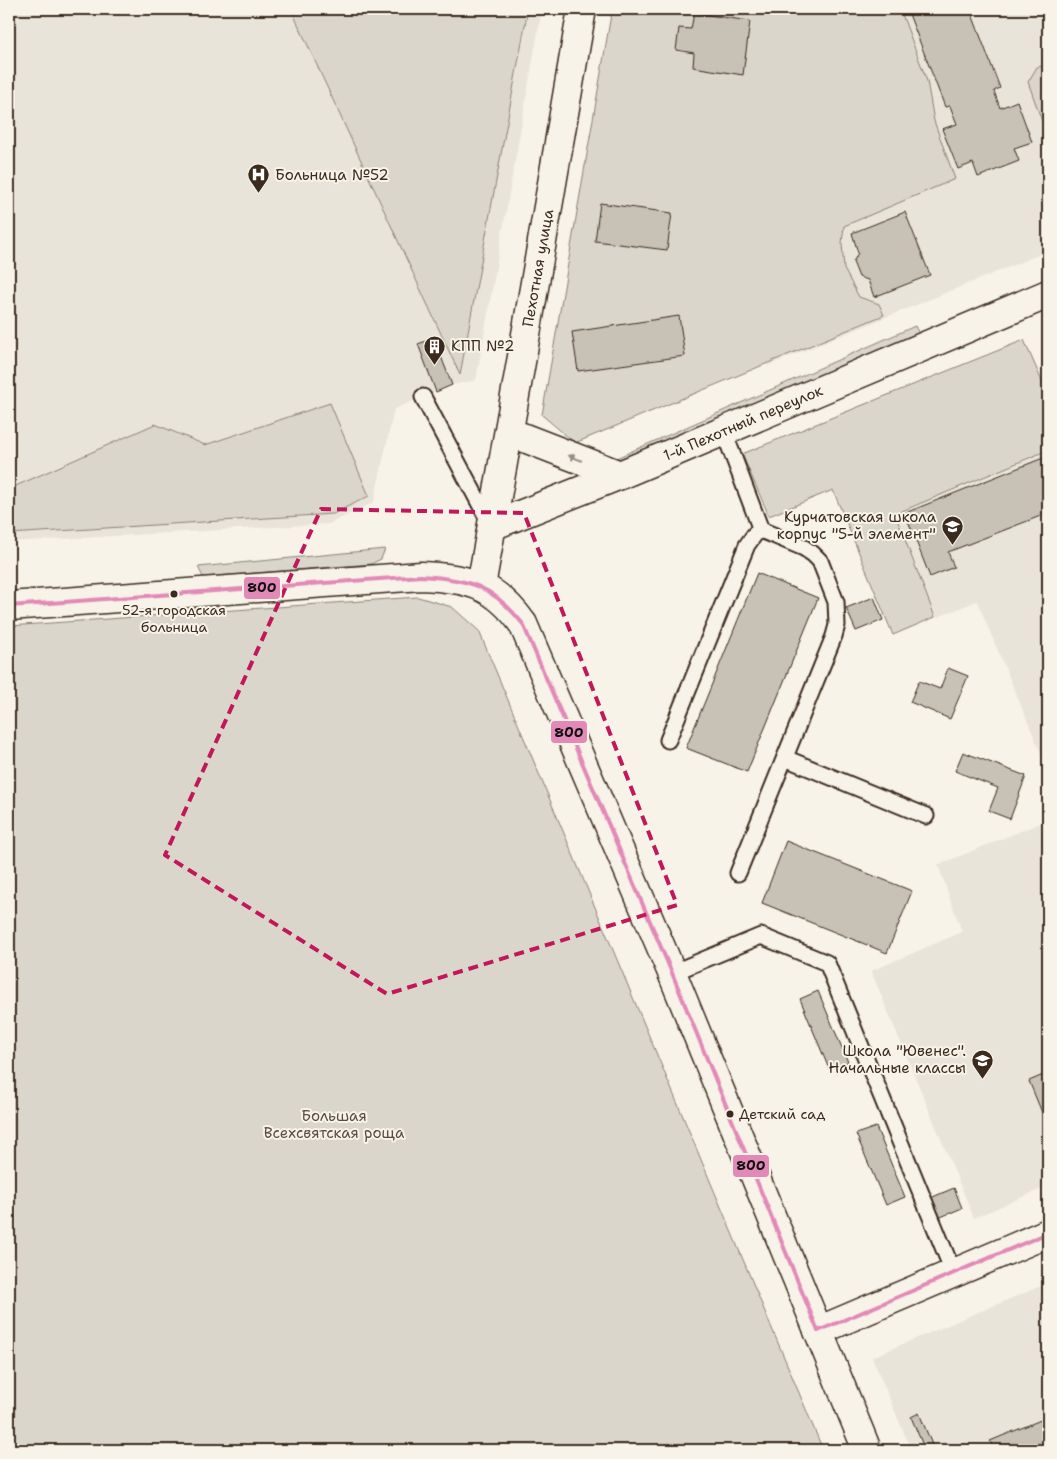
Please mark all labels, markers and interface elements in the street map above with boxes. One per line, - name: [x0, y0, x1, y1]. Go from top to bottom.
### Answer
- hospital icon: Больница №52: [247, 163, 271, 194]
- place label: Больница №52: [275, 165, 389, 185]
- street label: Пехотная улица: [518, 207, 558, 328]
- building icon: КПП №2: [423, 334, 447, 365]
- place label: КПП №2: [451, 336, 515, 356]
- street label: 1-й Пехотный переулок: [660, 380, 826, 466]
- one-way arrow: [567, 454, 582, 461]
- place label: Курчатовская школа корпус "5-й элемент": [777, 507, 937, 544]
- school or university icon: Курчатовская школа корпус "5-й элемент": [940, 514, 964, 545]
- line badge: 800: [243, 576, 281, 600]
- text: 800: [247, 578, 277, 596]
- marker: 52-я городская больница: [169, 589, 179, 599]
- place label: 52-я городская больница: [122, 601, 226, 636]
- line badge: 800: [550, 720, 588, 744]
- text: 800: [554, 723, 584, 741]
- place label: Школа "Ювенес". Начальные классы: [828, 1041, 966, 1078]
- school or university icon: Школа "Ювенес". Начальные классы: [970, 1048, 994, 1079]
- place label: Детский сад: [739, 1105, 825, 1123]
- park label: Большая Всехсвятская роща: [264, 1106, 405, 1143]
- marker: Детский сад: [725, 1109, 735, 1119]
- line badge: 800: [732, 1154, 770, 1178]
- text: 800: [736, 1156, 766, 1174]

